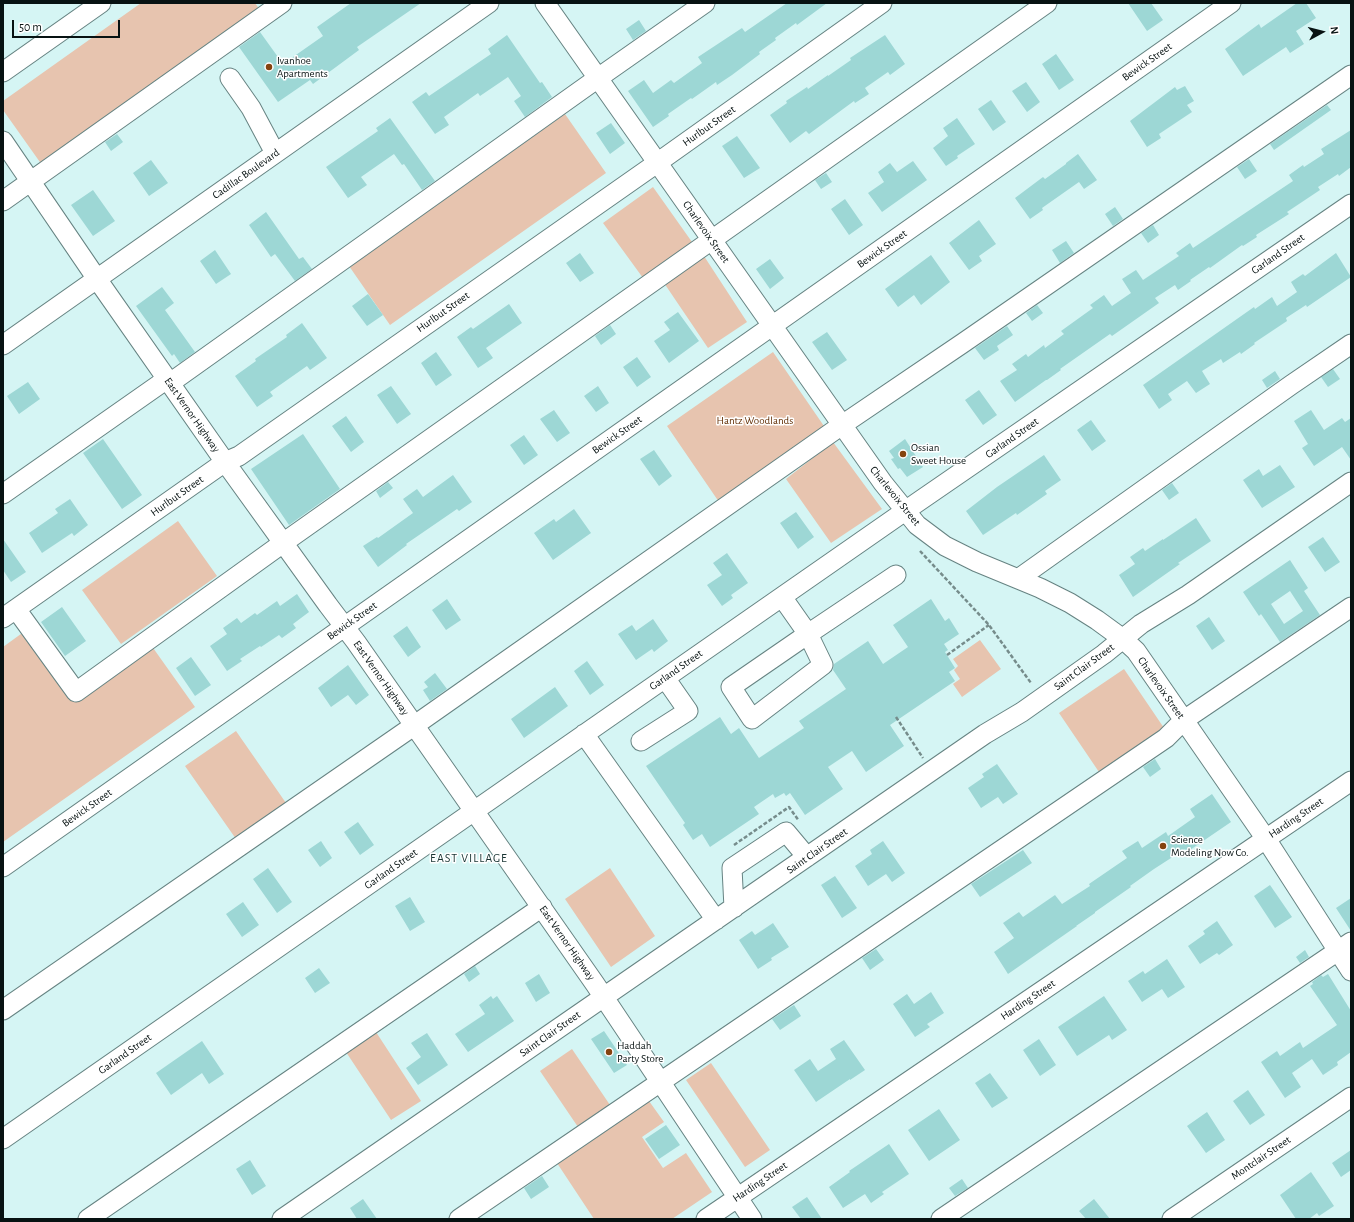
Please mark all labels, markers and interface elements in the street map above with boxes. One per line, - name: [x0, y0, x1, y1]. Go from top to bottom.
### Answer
- scale bar: [14, 12, 122, 38]
- north arrow: [1302, 12, 1342, 52]
- text: 50 m: [19, 21, 42, 33]
- text: N: [1328, 26, 1340, 35]
- street label: Bewick Street: [1119, 40, 1175, 84]
- place label: Ivanhoe Apartments: [277, 54, 328, 80]
- marker: Ivanhoe Apartments: [264, 62, 274, 72]
- street label: Hurlbut Street: [680, 103, 738, 149]
- street label: Cadillac Boulevard: [210, 146, 282, 202]
- street label: Charlevoix Street: [680, 198, 732, 266]
- street label: Bewick Street: [854, 227, 910, 271]
- street label: Garland Street: [1249, 231, 1307, 277]
- street label: Hurlbut Street: [414, 289, 472, 335]
- street label: East Vernor Highway: [161, 375, 223, 455]
- street label: Bewick Street: [589, 413, 645, 457]
- park label: Hantz Woodlands: [717, 414, 793, 428]
- street label: Garland Street: [983, 415, 1041, 461]
- place label: Ossian Sweet House: [911, 441, 966, 467]
- marker: Ossian Sweet House: [898, 449, 908, 459]
- street label: Charlevoix Street: [867, 464, 923, 528]
- street label: Hurlbut Street: [148, 473, 206, 519]
- street label: Bewick Street: [324, 599, 380, 643]
- street label: East Vernor Highway: [350, 638, 412, 718]
- street label: Saint Clair Street: [1051, 641, 1117, 693]
- street label: Garland Street: [647, 647, 705, 693]
- street label: Charlevoix Street: [1135, 654, 1187, 722]
- street label: Bewick Street: [59, 786, 115, 830]
- street label: Harding Street: [1266, 795, 1326, 841]
- street label: Saint Clair Street: [784, 825, 850, 877]
- place label: Science Modeling Now Co.: [1171, 833, 1249, 859]
- marker: Science Modeling Now Co.: [1158, 841, 1168, 851]
- street label: Garland Street: [362, 846, 420, 892]
- district label: EAST VILLAGE: [430, 851, 508, 865]
- street label: East Vernor Highway: [536, 903, 598, 983]
- street label: Harding Street: [998, 977, 1058, 1023]
- street label: Saint Clair Street: [517, 1008, 583, 1060]
- street label: Garland Street: [96, 1031, 154, 1077]
- place label: Haddah Party Store: [617, 1039, 663, 1065]
- marker: Haddah Party Store: [604, 1047, 614, 1057]
- street label: Montclair Street: [1229, 1133, 1293, 1183]
- street label: Harding Street: [730, 1159, 790, 1205]

